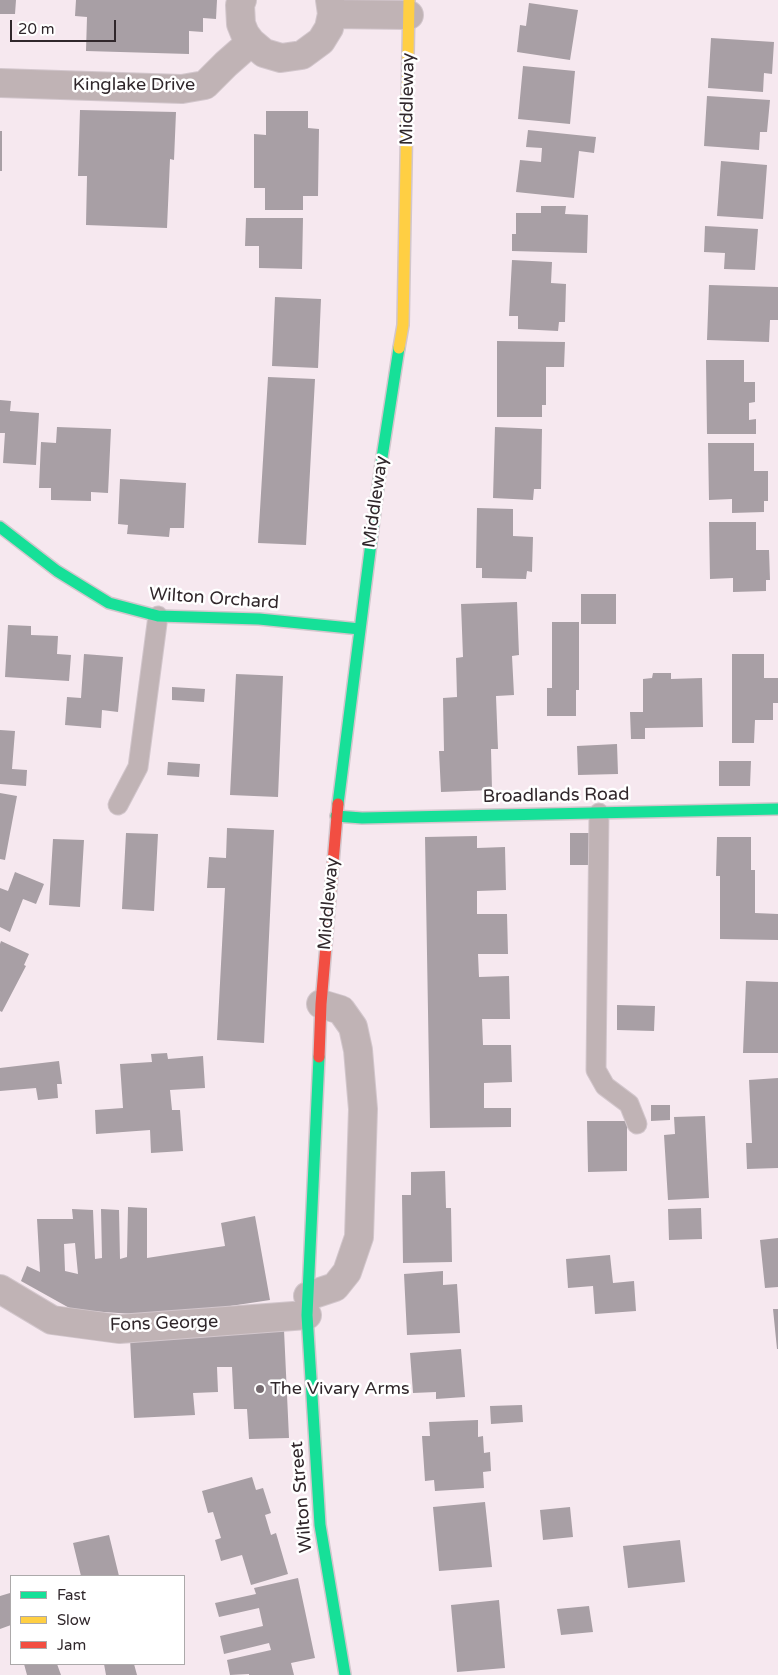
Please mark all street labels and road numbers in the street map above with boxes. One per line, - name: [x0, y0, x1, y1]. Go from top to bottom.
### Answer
- street label: Middleway: [396, 52, 420, 146]
- street label: Kinglake Drive: [73, 74, 195, 96]
- street label: Middleway: [359, 455, 393, 549]
- street label: Wilton Orchard: [148, 584, 280, 614]
- street label: Broadlands Road: [482, 784, 630, 808]
- street label: Middleway: [314, 857, 344, 951]
- street label: Fons George: [109, 1311, 219, 1337]
- street label: Wilton Street: [286, 1440, 318, 1554]

